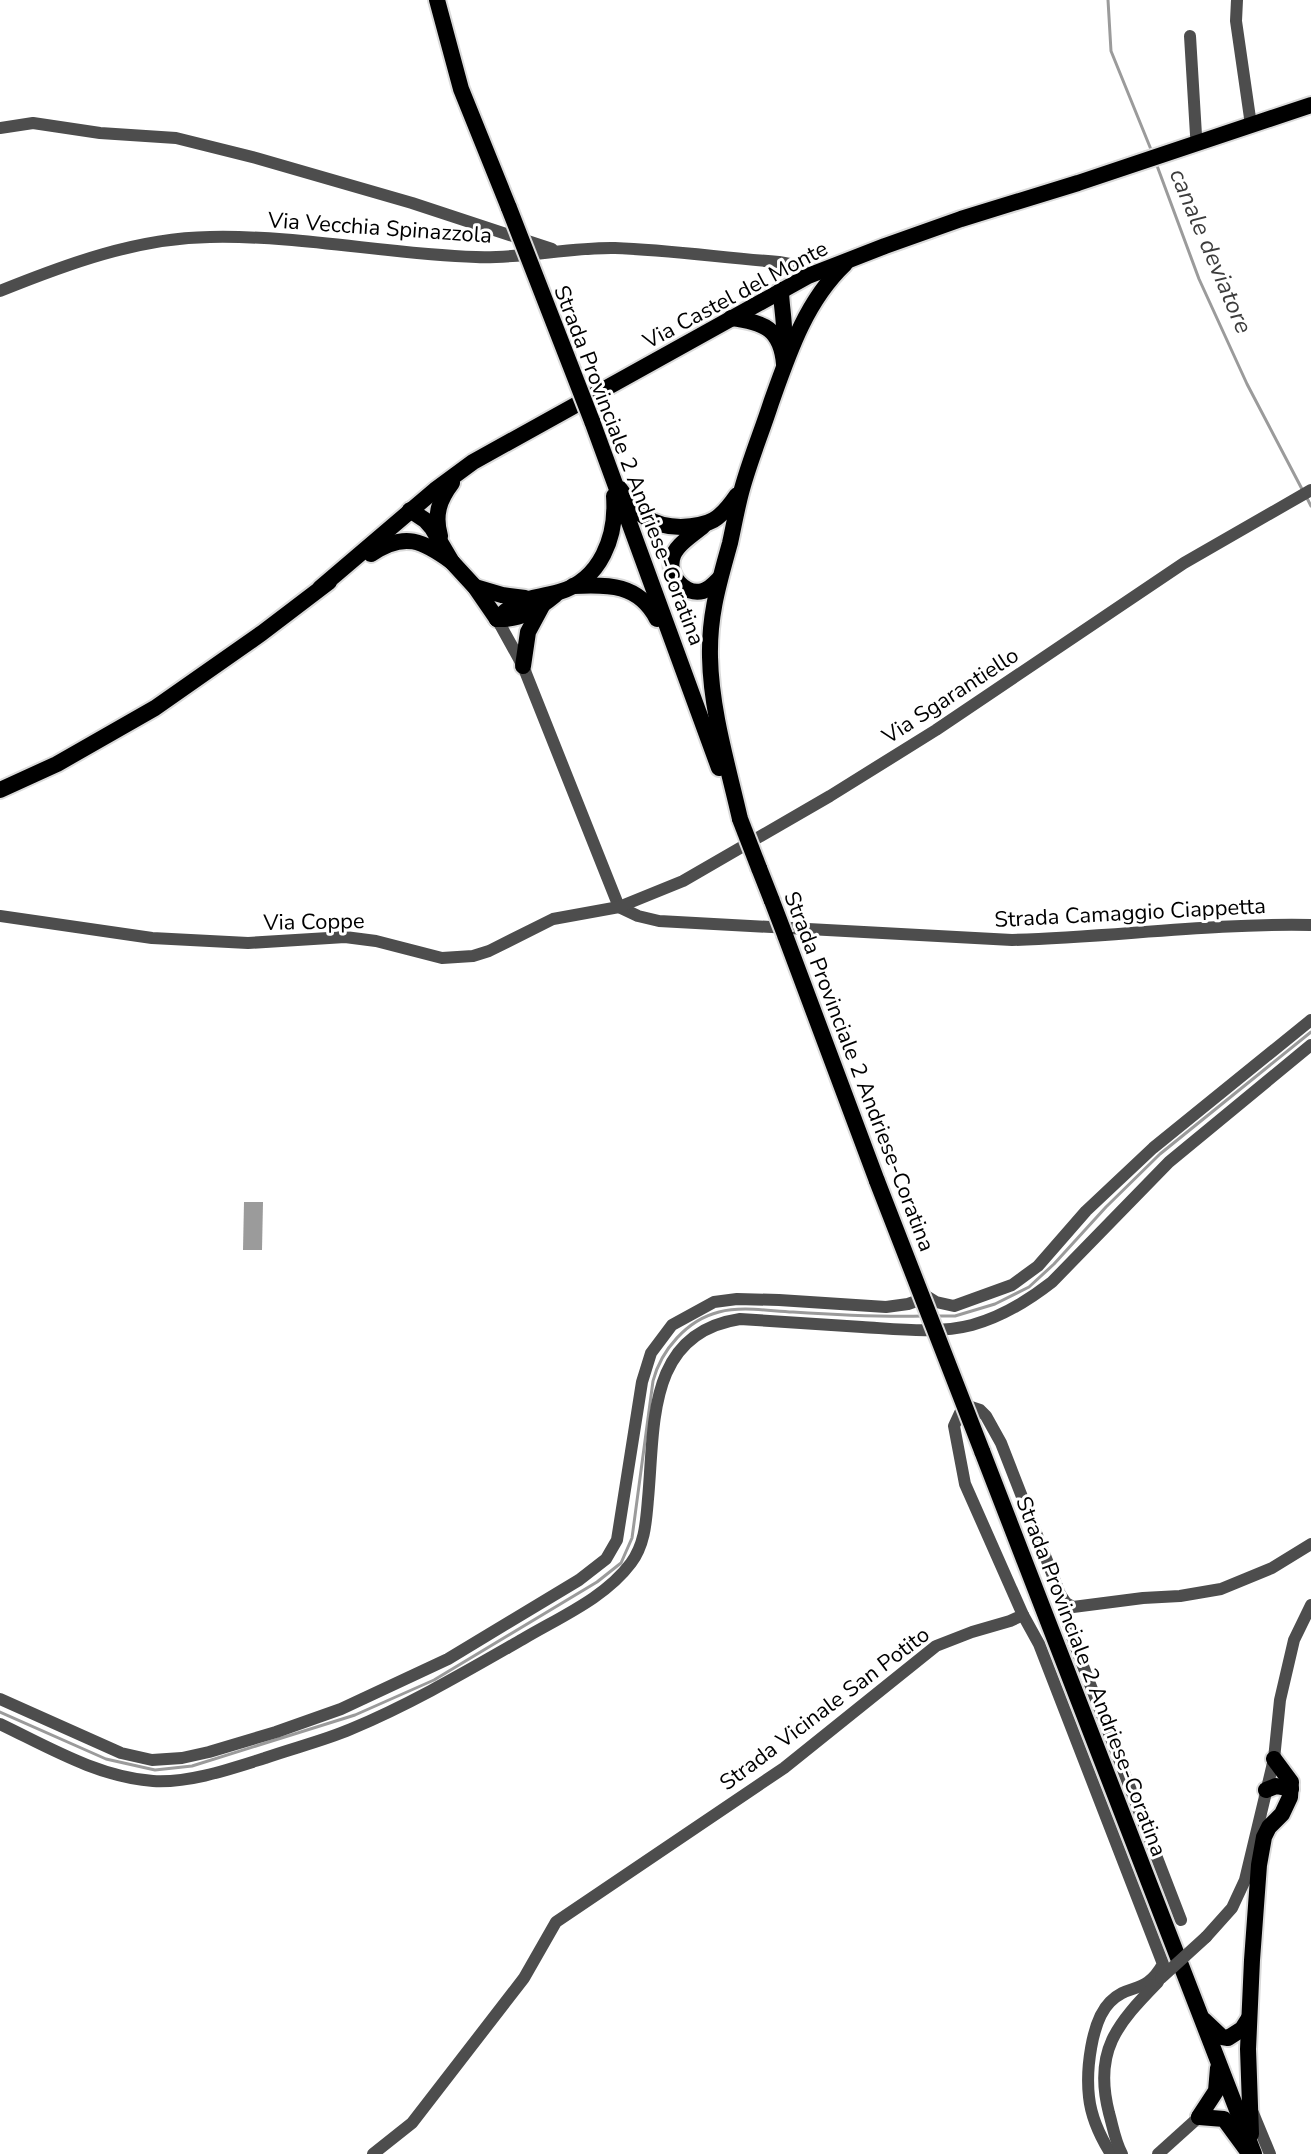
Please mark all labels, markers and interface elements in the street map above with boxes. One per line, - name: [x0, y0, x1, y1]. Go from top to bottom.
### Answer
- water label: canale deviatore: [1162, 164, 1260, 339]
- street label: Via Vecchia Spinazzola: [266, 205, 493, 251]
- street label: Via Castel del Monte: [637, 233, 833, 357]
- street label: Strada Provinciale 2 Andriese-Coratina: [546, 281, 712, 650]
- street label: Via Sgarantiello: [876, 640, 1025, 752]
- street label: Strada Provinciale 2 Andriese-Coratina: [776, 887, 942, 1256]
- street label: Strada Camaggio Ciappetta: [994, 891, 1267, 935]
- street label: Via Coppe: [262, 906, 365, 938]
- street label: Strada Provinciale 2 Andriese-Coratina: [1008, 1492, 1174, 1861]
- street label: Strada Vicinale San Potito: [713, 1620, 936, 1798]

